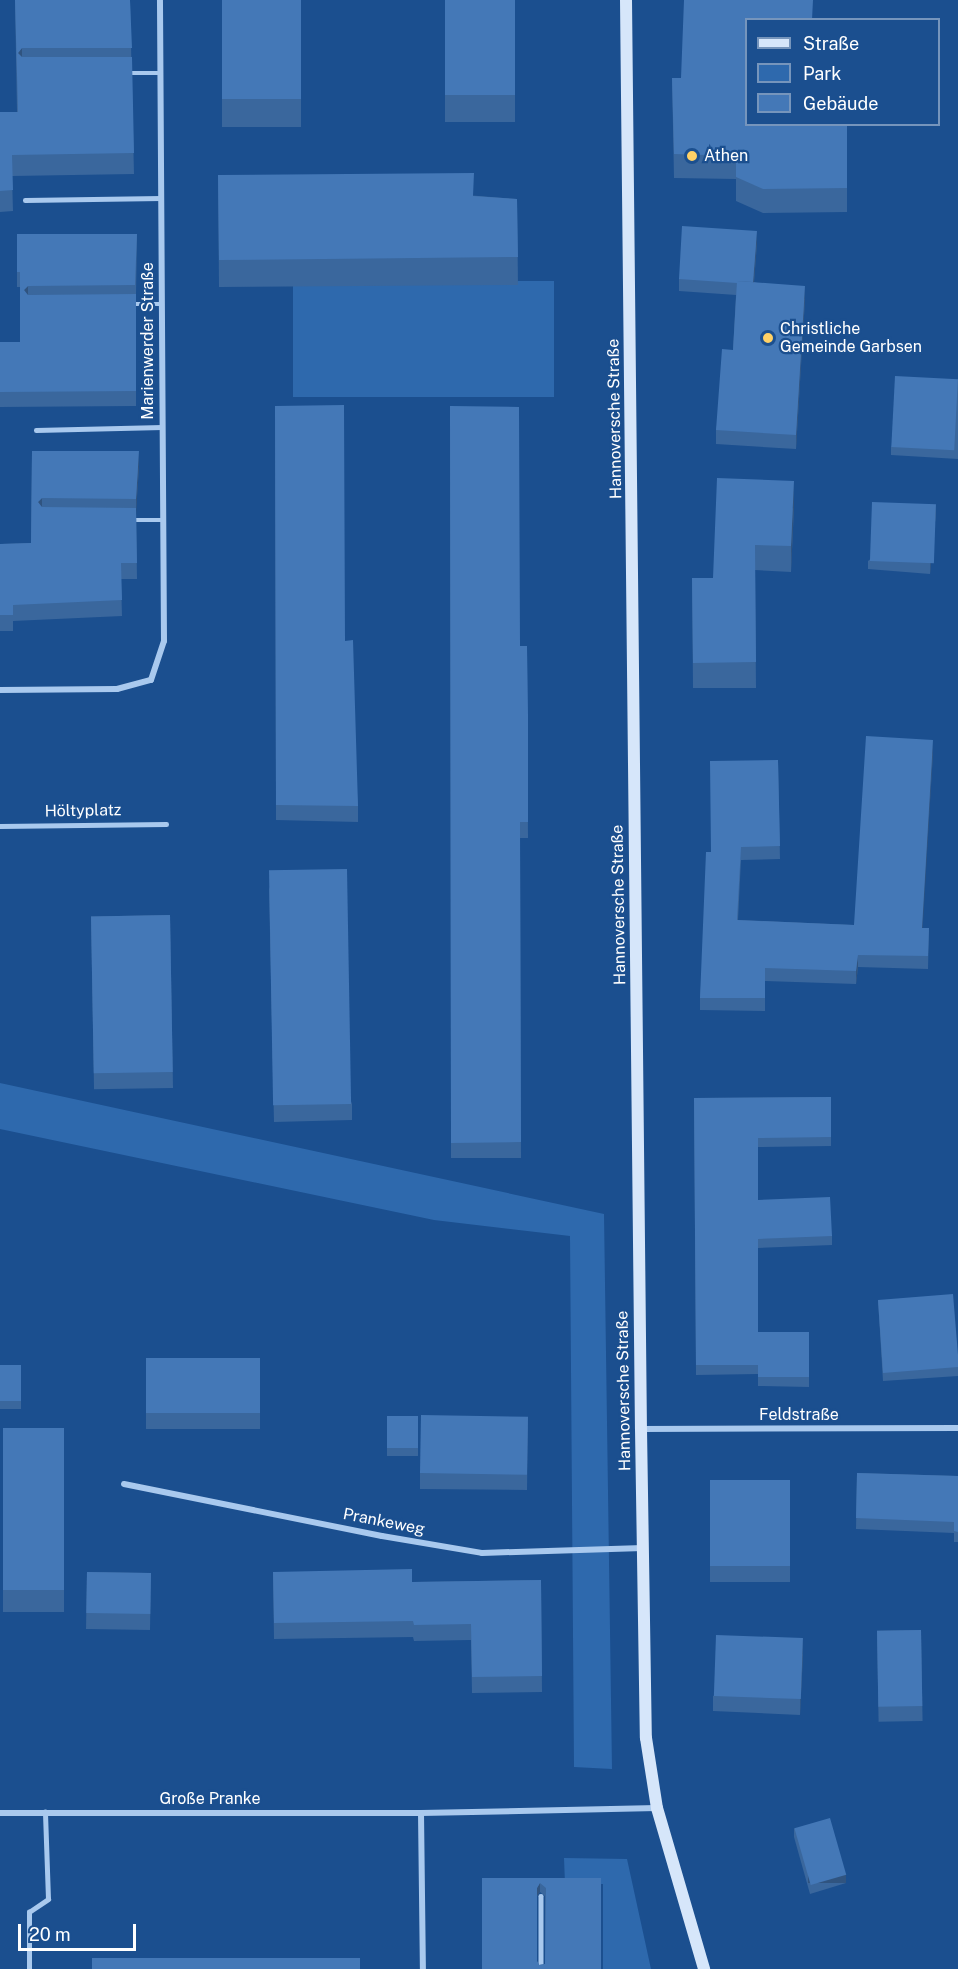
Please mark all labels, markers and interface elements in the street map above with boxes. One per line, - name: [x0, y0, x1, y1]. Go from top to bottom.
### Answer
- legend: [745, 18, 940, 126]
- text: Straße: [803, 33, 859, 54]
- text: Park: [803, 63, 841, 84]
- text: Gebäude: [803, 93, 878, 114]
- place label: Athen: [704, 146, 748, 166]
- marker: Athen: [685, 149, 699, 163]
- street label: Marienwerder Straße: [138, 262, 158, 420]
- place label: Christliche Gemeinde Garbsen: [780, 319, 922, 357]
- marker: Christliche Gemeinde Garbsen: [761, 331, 775, 345]
- street label: Hannoversche Straße: [604, 339, 626, 499]
- street label: Höltyplatz: [44, 801, 122, 821]
- street label: Hannoversche Straße: [608, 825, 630, 985]
- street label: Hannoversche Straße: [613, 1311, 635, 1471]
- street label: Feldstraße: [759, 1405, 839, 1425]
- street label: Prankeweg: [341, 1505, 427, 1539]
- street label: Große Pranke: [159, 1789, 261, 1809]
- scale bar: [21, 1912, 140, 1950]
- text: 20 m: [29, 1924, 71, 1945]

